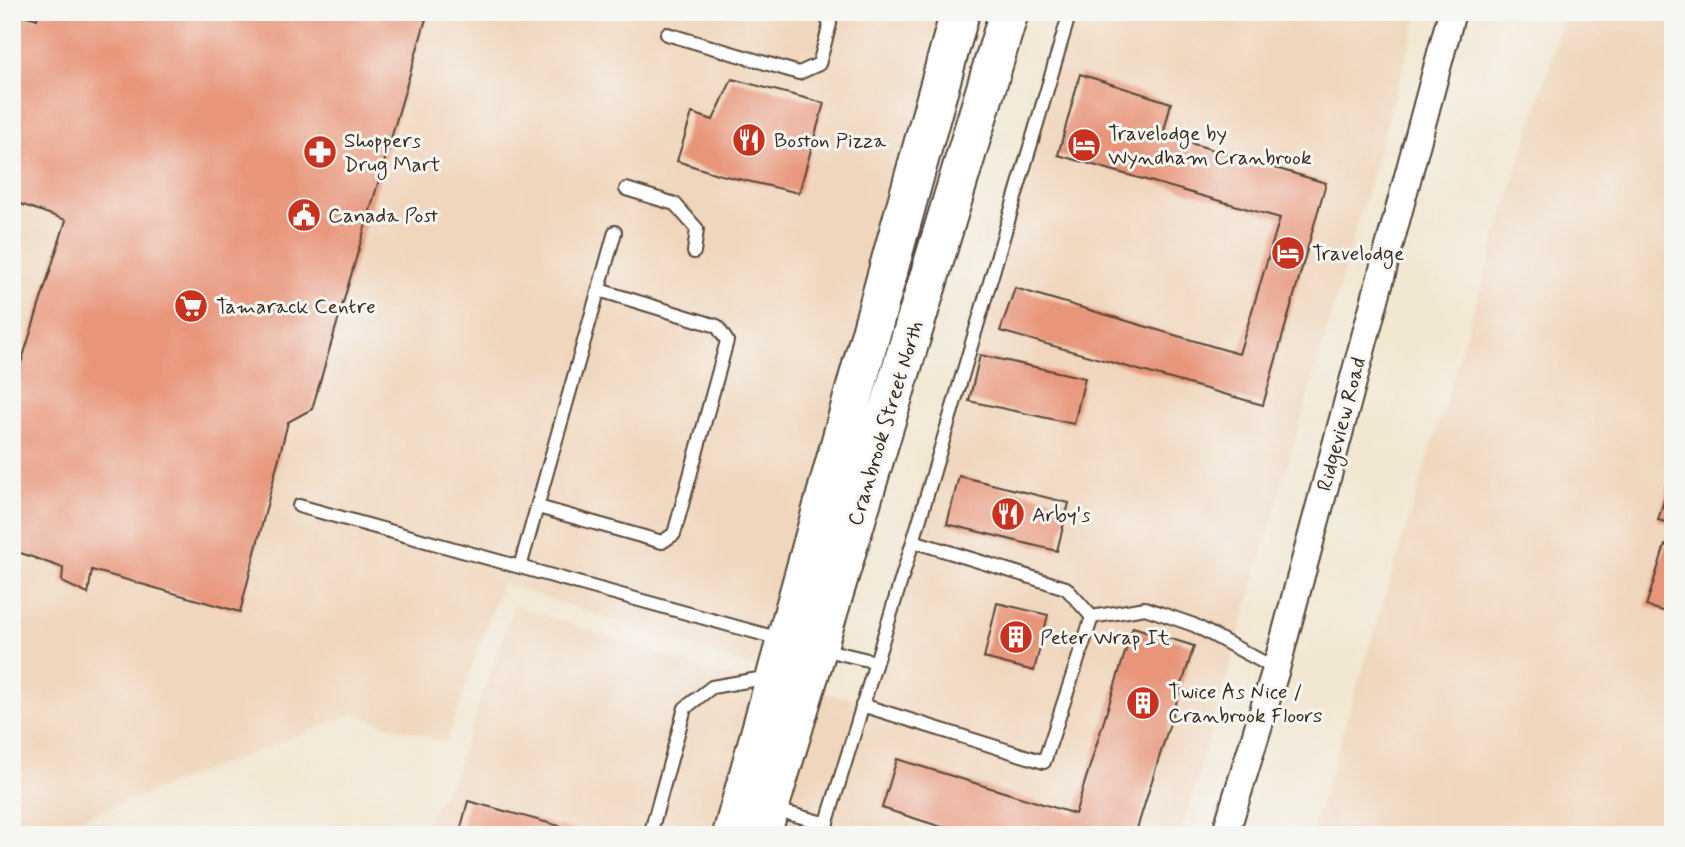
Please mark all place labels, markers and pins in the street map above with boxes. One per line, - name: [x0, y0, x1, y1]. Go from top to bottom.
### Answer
- place label: Travelodge by Wyndham Cranbrook: [1108, 120, 1312, 172]
- restaurant icon: Boston Pizza: [730, 121, 768, 159]
- hotel icon: Travelodge by Wyndham Cranbrook: [1065, 126, 1103, 164]
- place label: Shoppers Drug Mart: [344, 127, 441, 180]
- place label: Boston Pizza: [774, 127, 886, 155]
- pharmacy icon: Shoppers Drug Mart: [301, 133, 339, 171]
- public building icon: Canada Post: [285, 196, 323, 234]
- place label: Canada Post: [328, 202, 438, 230]
- hotel icon: Travelodge: [1269, 234, 1307, 272]
- place label: Travelodge: [1312, 240, 1404, 269]
- supermarket icon: Tamarack Centre: [172, 287, 210, 325]
- place label: Tamarack Centre: [216, 293, 376, 321]
- restaurant icon: Arby's: [989, 495, 1027, 533]
- place label: Arby's: [1032, 501, 1091, 529]
- building icon: Peter Wrap It: [997, 618, 1035, 656]
- place label: Peter Wrap It: [1040, 624, 1170, 652]
- place label: Twice As Nice / Cranbrook Floors: [1168, 678, 1323, 730]
- building icon: Twice As Nice / Cranbrook Floors: [1124, 684, 1162, 722]

